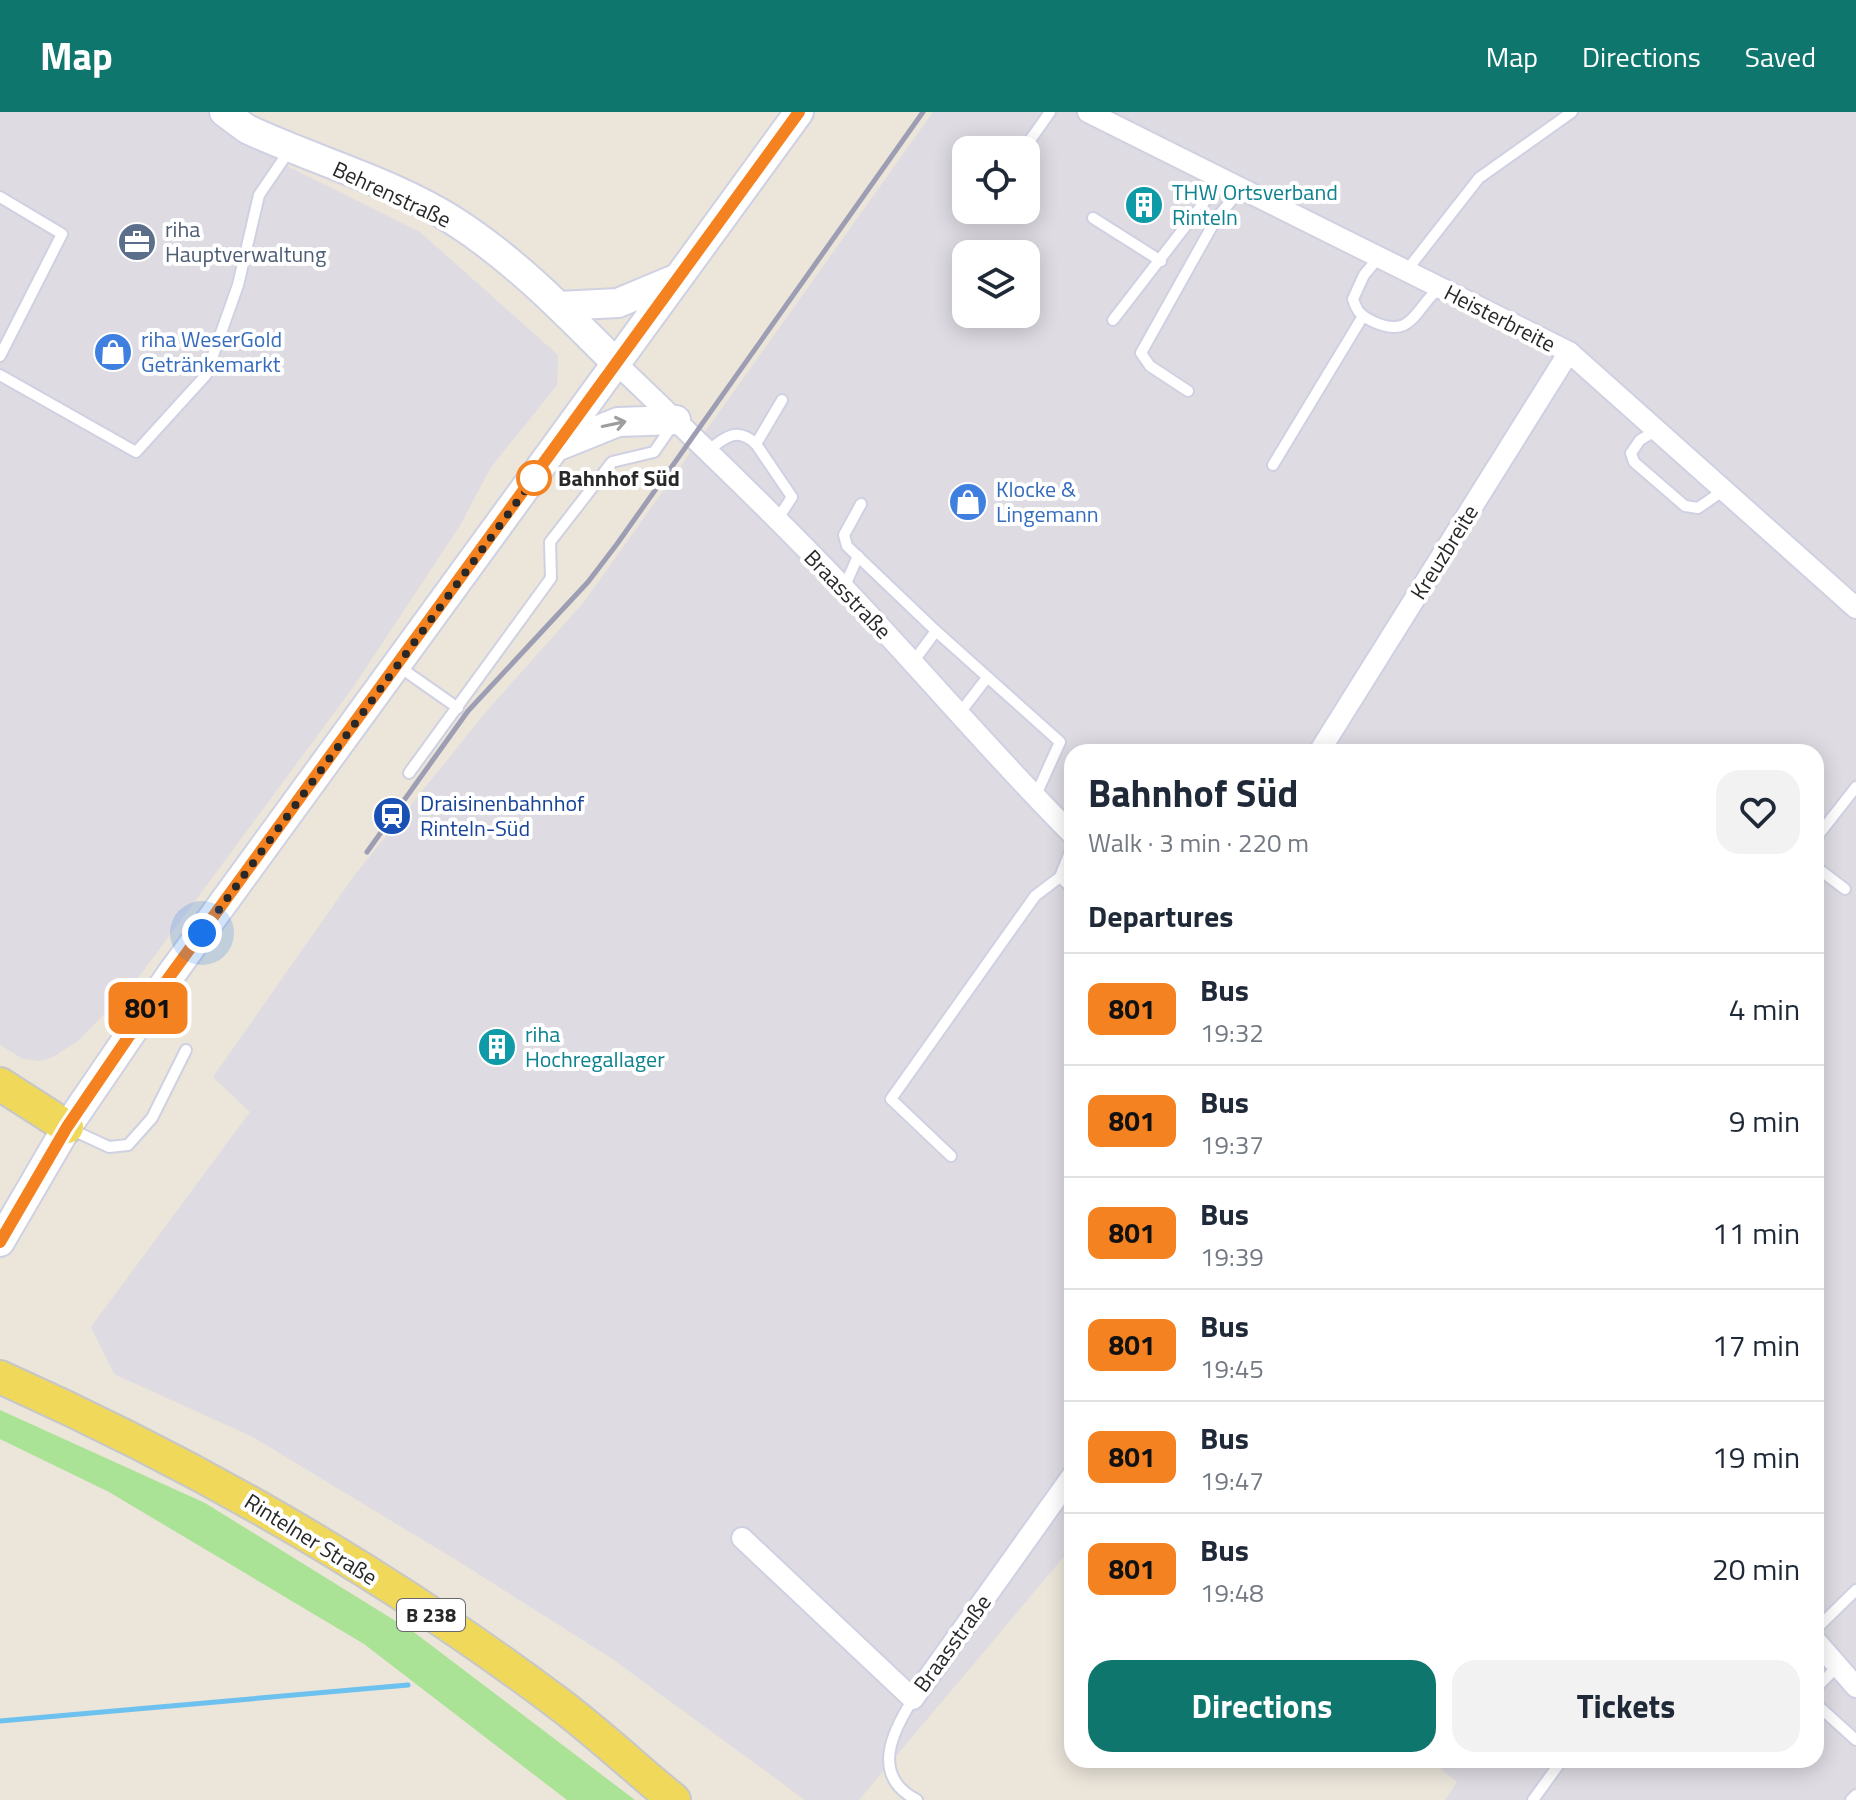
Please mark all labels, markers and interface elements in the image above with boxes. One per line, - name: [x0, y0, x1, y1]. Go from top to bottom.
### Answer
- text: Map: [40, 27, 113, 85]
- text: Map: [1486, 35, 1538, 78]
- text: Directions: [1582, 35, 1701, 78]
- text: Saved: [1745, 35, 1816, 78]
- map controls: [952, 136, 1040, 328]
- button: locate: [952, 136, 1040, 224]
- street label: Behrenstraße: [327, 152, 457, 236]
- place label: THW Ortsverband Rinteln: [1172, 175, 1338, 234]
- building icon: THW Ortsverband Rinteln: [1123, 184, 1165, 226]
- place label: riha Hauptverwaltung: [165, 212, 326, 271]
- office icon: riha Hauptverwaltung: [116, 221, 158, 263]
- button: layers: [952, 240, 1040, 328]
- street label: Heisterbreite: [1438, 275, 1562, 361]
- place label: riha WeserGold Getränkemarkt: [141, 322, 282, 381]
- shop icon: riha WeserGold Getränkemarkt: [92, 331, 134, 373]
- one-way arrow: [601, 416, 627, 431]
- marker: Bahnhof Süd: [517, 461, 551, 495]
- place label: Bahnhof Süd: [558, 461, 680, 495]
- place label: Klocke & Lingemann: [996, 472, 1099, 531]
- shop icon: Klocke & Lingemann: [947, 481, 989, 523]
- street label: Kreuzbreite: [1401, 498, 1487, 606]
- street label: Braasstraße: [796, 541, 900, 647]
- text: Bahnhof Süd: [1088, 764, 1298, 822]
- button: heart: [1716, 770, 1800, 854]
- place label: Draisinenbahnhof Rinteln-Süd: [420, 786, 585, 845]
- station icon: Draisinenbahnhof Rinteln-Süd: [371, 795, 413, 837]
- text: Walk · 3 min · 220 m: [1088, 823, 1309, 862]
- text: Departures: [1088, 893, 1233, 939]
- your location: [182, 913, 222, 953]
- text: Bus: [1200, 967, 1249, 1013]
- line badge: 801: [102, 982, 194, 1034]
- text: 801: [124, 986, 172, 1029]
- text: 4 min: [1729, 986, 1800, 1032]
- text: 801: [1108, 987, 1156, 1030]
- text: 19:32: [1200, 1013, 1264, 1052]
- place label: riha Hochregallager: [525, 1017, 665, 1076]
- building icon: riha Hochregallager: [476, 1026, 518, 1068]
- text: Bus: [1200, 1079, 1249, 1125]
- text: 9 min: [1729, 1098, 1800, 1144]
- text: 801: [1108, 1099, 1156, 1142]
- text: 19:37: [1200, 1125, 1264, 1164]
- text: Bus: [1200, 1191, 1249, 1237]
- text: 11 min: [1712, 1210, 1800, 1256]
- text: 801: [1108, 1211, 1156, 1254]
- text: 19:39: [1200, 1237, 1264, 1276]
- text: Bus: [1200, 1303, 1249, 1349]
- text: 17 min: [1712, 1322, 1800, 1368]
- text: 801: [1108, 1323, 1156, 1366]
- text: 19:45: [1200, 1349, 1264, 1388]
- text: Bus: [1200, 1415, 1249, 1461]
- text: 19 min: [1712, 1434, 1800, 1480]
- text: 801: [1108, 1435, 1156, 1478]
- text: 19:47: [1200, 1461, 1264, 1500]
- street label: Rintelner Straße: [238, 1485, 384, 1593]
- text: Bus: [1200, 1527, 1249, 1573]
- text: 20 min: [1712, 1546, 1800, 1592]
- text: 801: [1108, 1547, 1156, 1590]
- text: 19:48: [1200, 1573, 1264, 1612]
- street label: Braasstraße: [905, 1587, 999, 1699]
- road number: B 238: [397, 1599, 465, 1631]
- button: Directions: [1088, 1660, 1436, 1752]
- button: Tickets: [1452, 1660, 1800, 1752]

